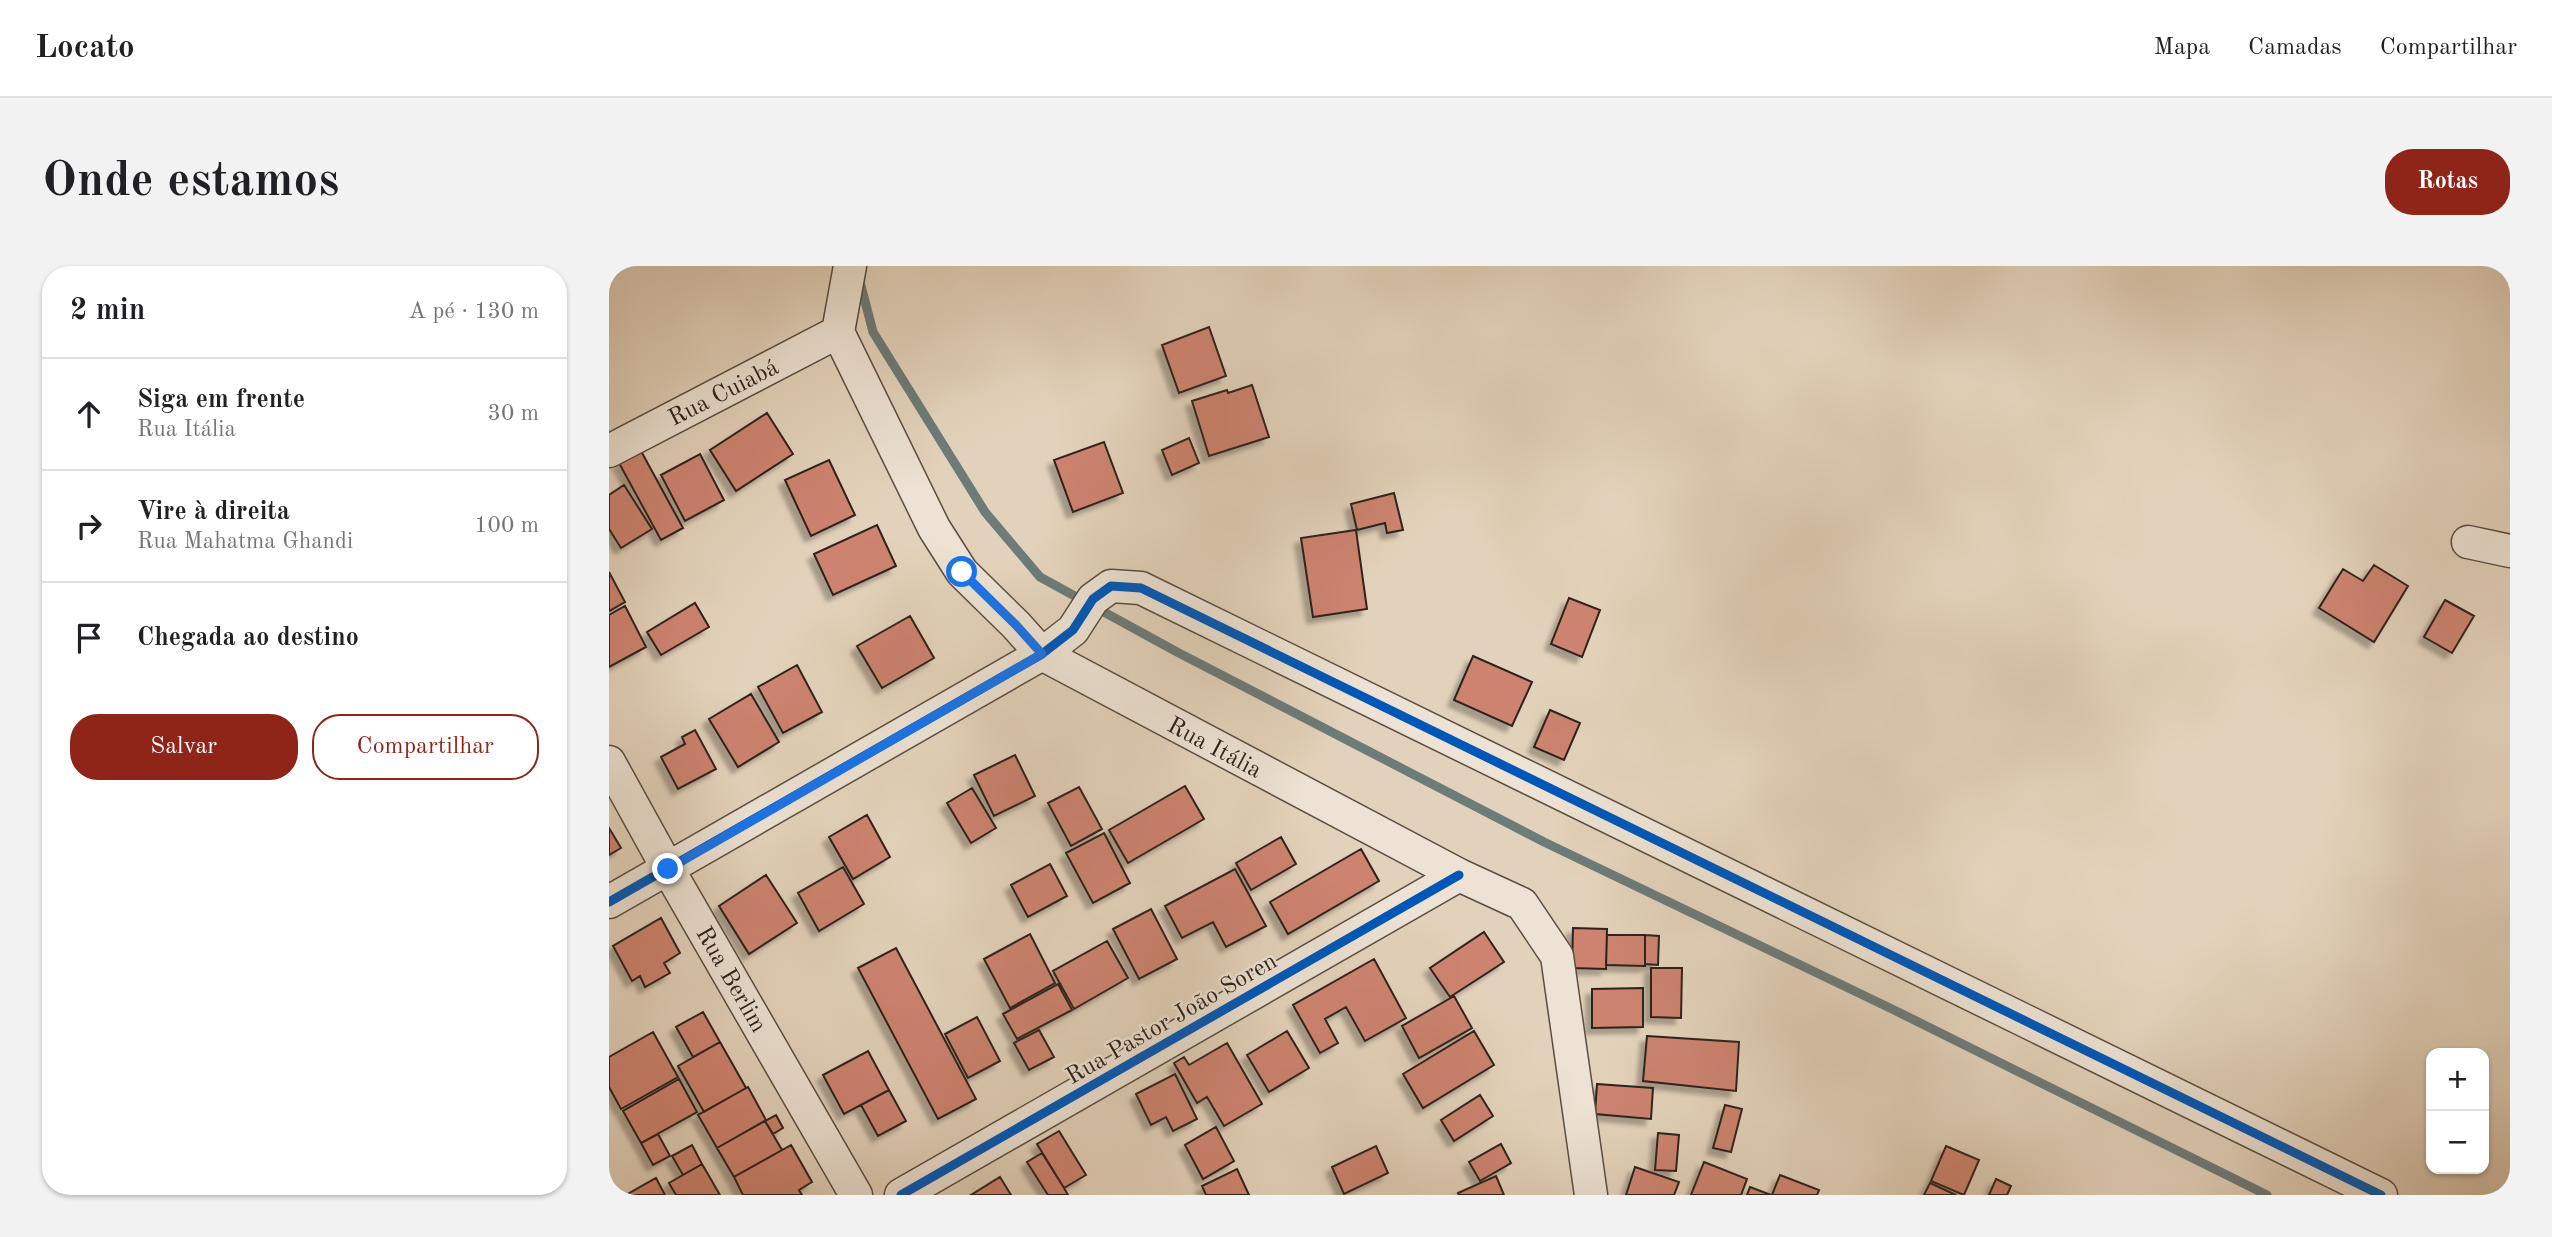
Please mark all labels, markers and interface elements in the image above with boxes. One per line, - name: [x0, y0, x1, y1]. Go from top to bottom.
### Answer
- text: Locato: [35, 32, 135, 65]
- text: Mapa: [2154, 36, 2210, 60]
- text: Camadas: [2248, 36, 2342, 60]
- text: Compartilhar: [2380, 36, 2517, 60]
- button: Rotas: [2385, 149, 2510, 215]
- text: Onde estamos: [42, 158, 339, 207]
- text: 2 min: [70, 296, 145, 326]
- text: A pé · 130 m: [408, 300, 539, 323]
- street label: Rua Cuiabá: [665, 356, 783, 432]
- text: Siga em frente: [137, 387, 305, 413]
- icon: ahead: [70, 395, 108, 433]
- text: 30 m: [488, 402, 539, 425]
- text: Rua Itália: [137, 418, 236, 441]
- text: Vire à direita: [137, 499, 290, 525]
- icon: right: [70, 507, 108, 545]
- text: 100 m: [474, 514, 539, 537]
- text: Rua Mahatma Ghandi: [137, 530, 353, 553]
- route start: [946, 556, 977, 587]
- icon: arrive: [70, 619, 108, 657]
- text: Chegada ao destino: [137, 625, 359, 651]
- button: Salvar: [70, 714, 298, 780]
- button: Compartilhar: [312, 714, 539, 780]
- street label: Rua Itália: [1163, 714, 1265, 784]
- route end: [652, 853, 683, 884]
- street label: Rua Berlim: [690, 923, 770, 1037]
- street label: Rua Pastor João Soren: [1063, 950, 1281, 1090]
- map controls: [2426, 1048, 2489, 1174]
- button: +: [2426, 1048, 2489, 1111]
- button: −: [2426, 1111, 2489, 1174]

